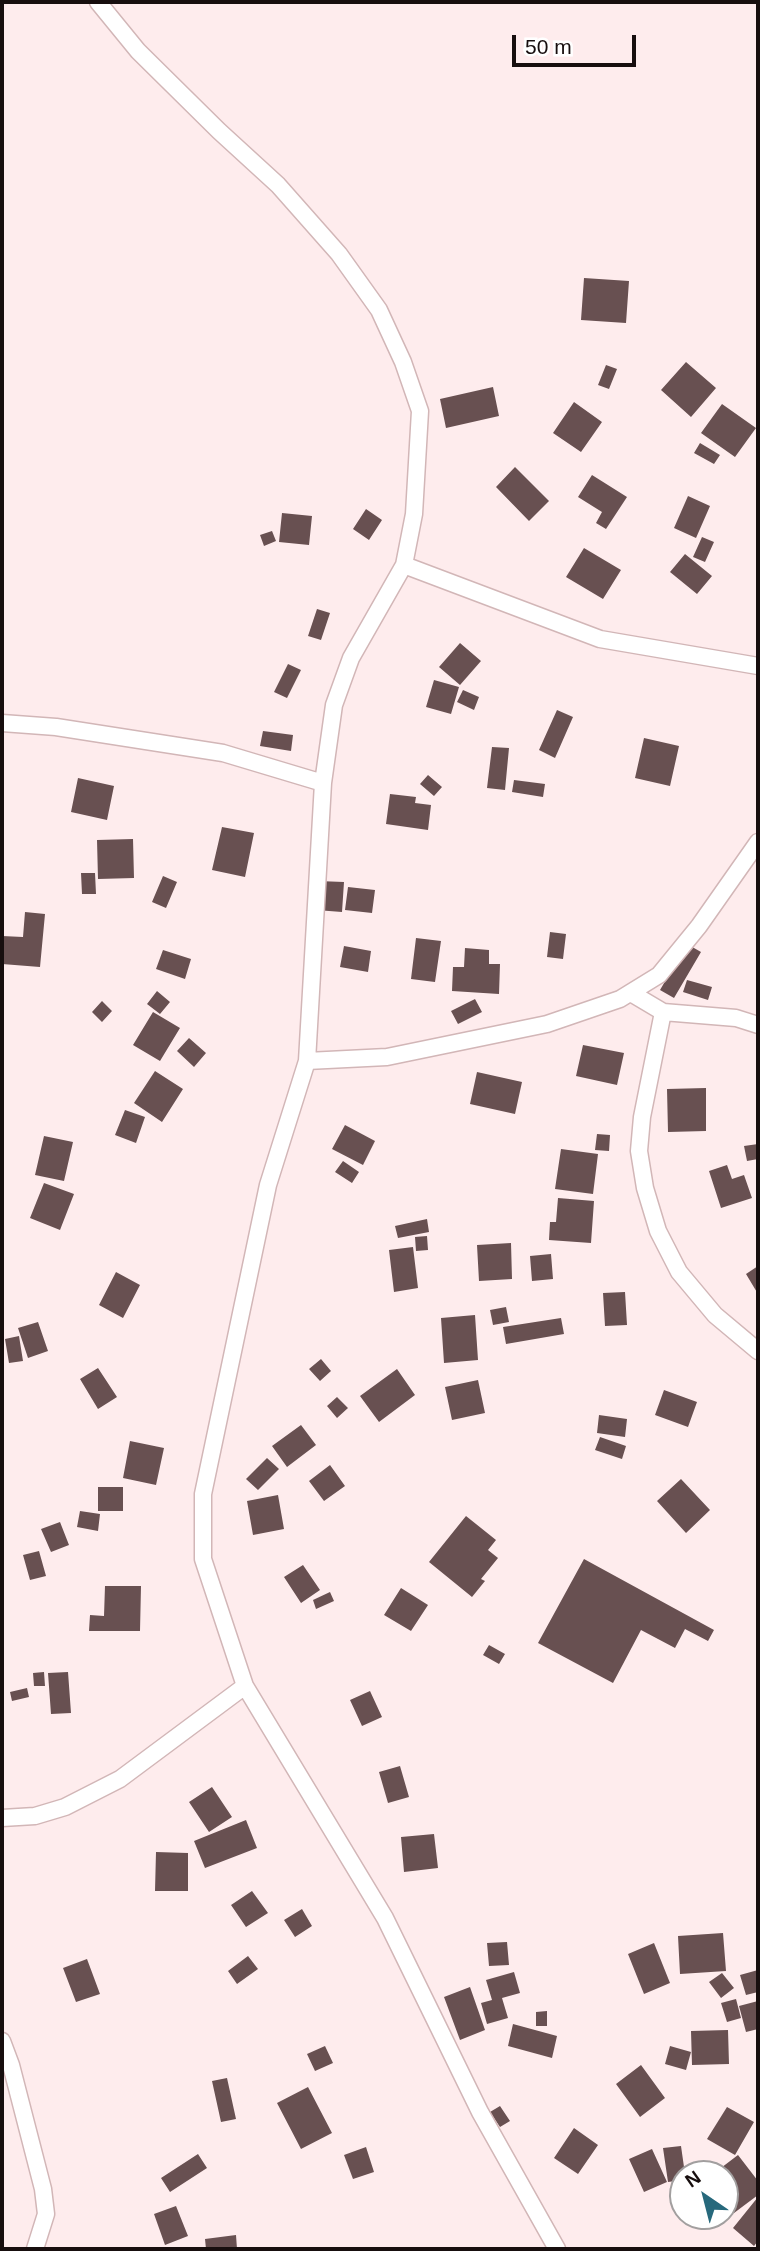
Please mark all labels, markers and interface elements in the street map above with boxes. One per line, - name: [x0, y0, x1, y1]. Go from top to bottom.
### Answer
- scale bar: [515, 21, 639, 65]
- text: 50 m: [525, 35, 572, 58]
- north arrow: [669, 2160, 739, 2230]
- text: N: [681, 2166, 704, 2192]

